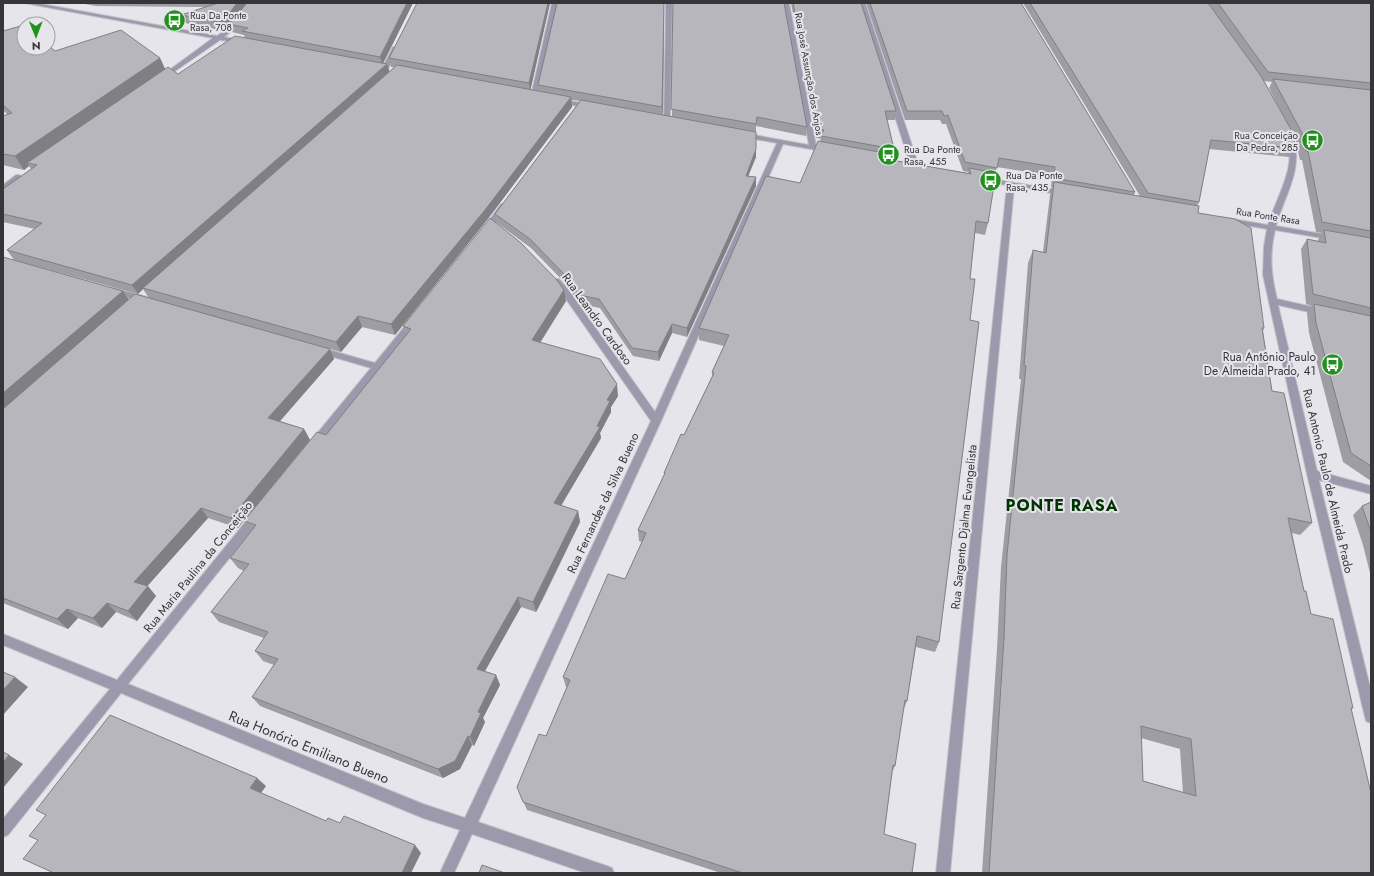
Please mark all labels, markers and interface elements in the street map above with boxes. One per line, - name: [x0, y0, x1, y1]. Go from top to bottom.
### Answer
- bus stop icon: Rua Da Ponte Rasa, 708: [161, 8, 187, 34]
- place label: Rua Da Ponte Rasa, 708: [190, 8, 247, 35]
- street label: Rua José Assunção dos Anjos: [791, 12, 827, 136]
- north arrow: [16, 16, 56, 56]
- text: N: [32, 38, 41, 54]
- place label: Rua Conceição Da Pedra, 285: [1234, 128, 1299, 155]
- bus stop icon: Rua Conceição Da Pedra, 285: [1300, 128, 1326, 154]
- bus stop icon: Rua Da Ponte Rasa, 455: [876, 142, 902, 168]
- place label: Rua Da Ponte Rasa, 455: [904, 142, 961, 169]
- bus stop icon: Rua Da Ponte Rasa, 435: [977, 168, 1003, 194]
- place label: Rua Da Ponte Rasa, 435: [1006, 168, 1063, 195]
- street label: Rua Ponte Rasa: [1235, 204, 1301, 228]
- street label: Rua Leandro Cardoso: [557, 269, 637, 369]
- place label: Rua Antônio Paulo De Almeida Prado, 41: [1204, 348, 1316, 380]
- bus stop icon: Rua Antônio Paulo De Almeida Prado, 41: [1319, 351, 1345, 377]
- street label: Rua Antonio Paulo de Almeida Prado: [1298, 387, 1358, 575]
- street label: Rua Fernandes da Silva Bueno: [562, 429, 644, 576]
- street label: Rua Sargento Djalma Evangelista: [946, 443, 982, 610]
- district label: PONTE RASA: [1005, 494, 1119, 517]
- street label: Rua Maria Paulina da Conceição: [139, 497, 257, 637]
- street label: Rua Honório Emiliano Bueno: [226, 706, 393, 789]

